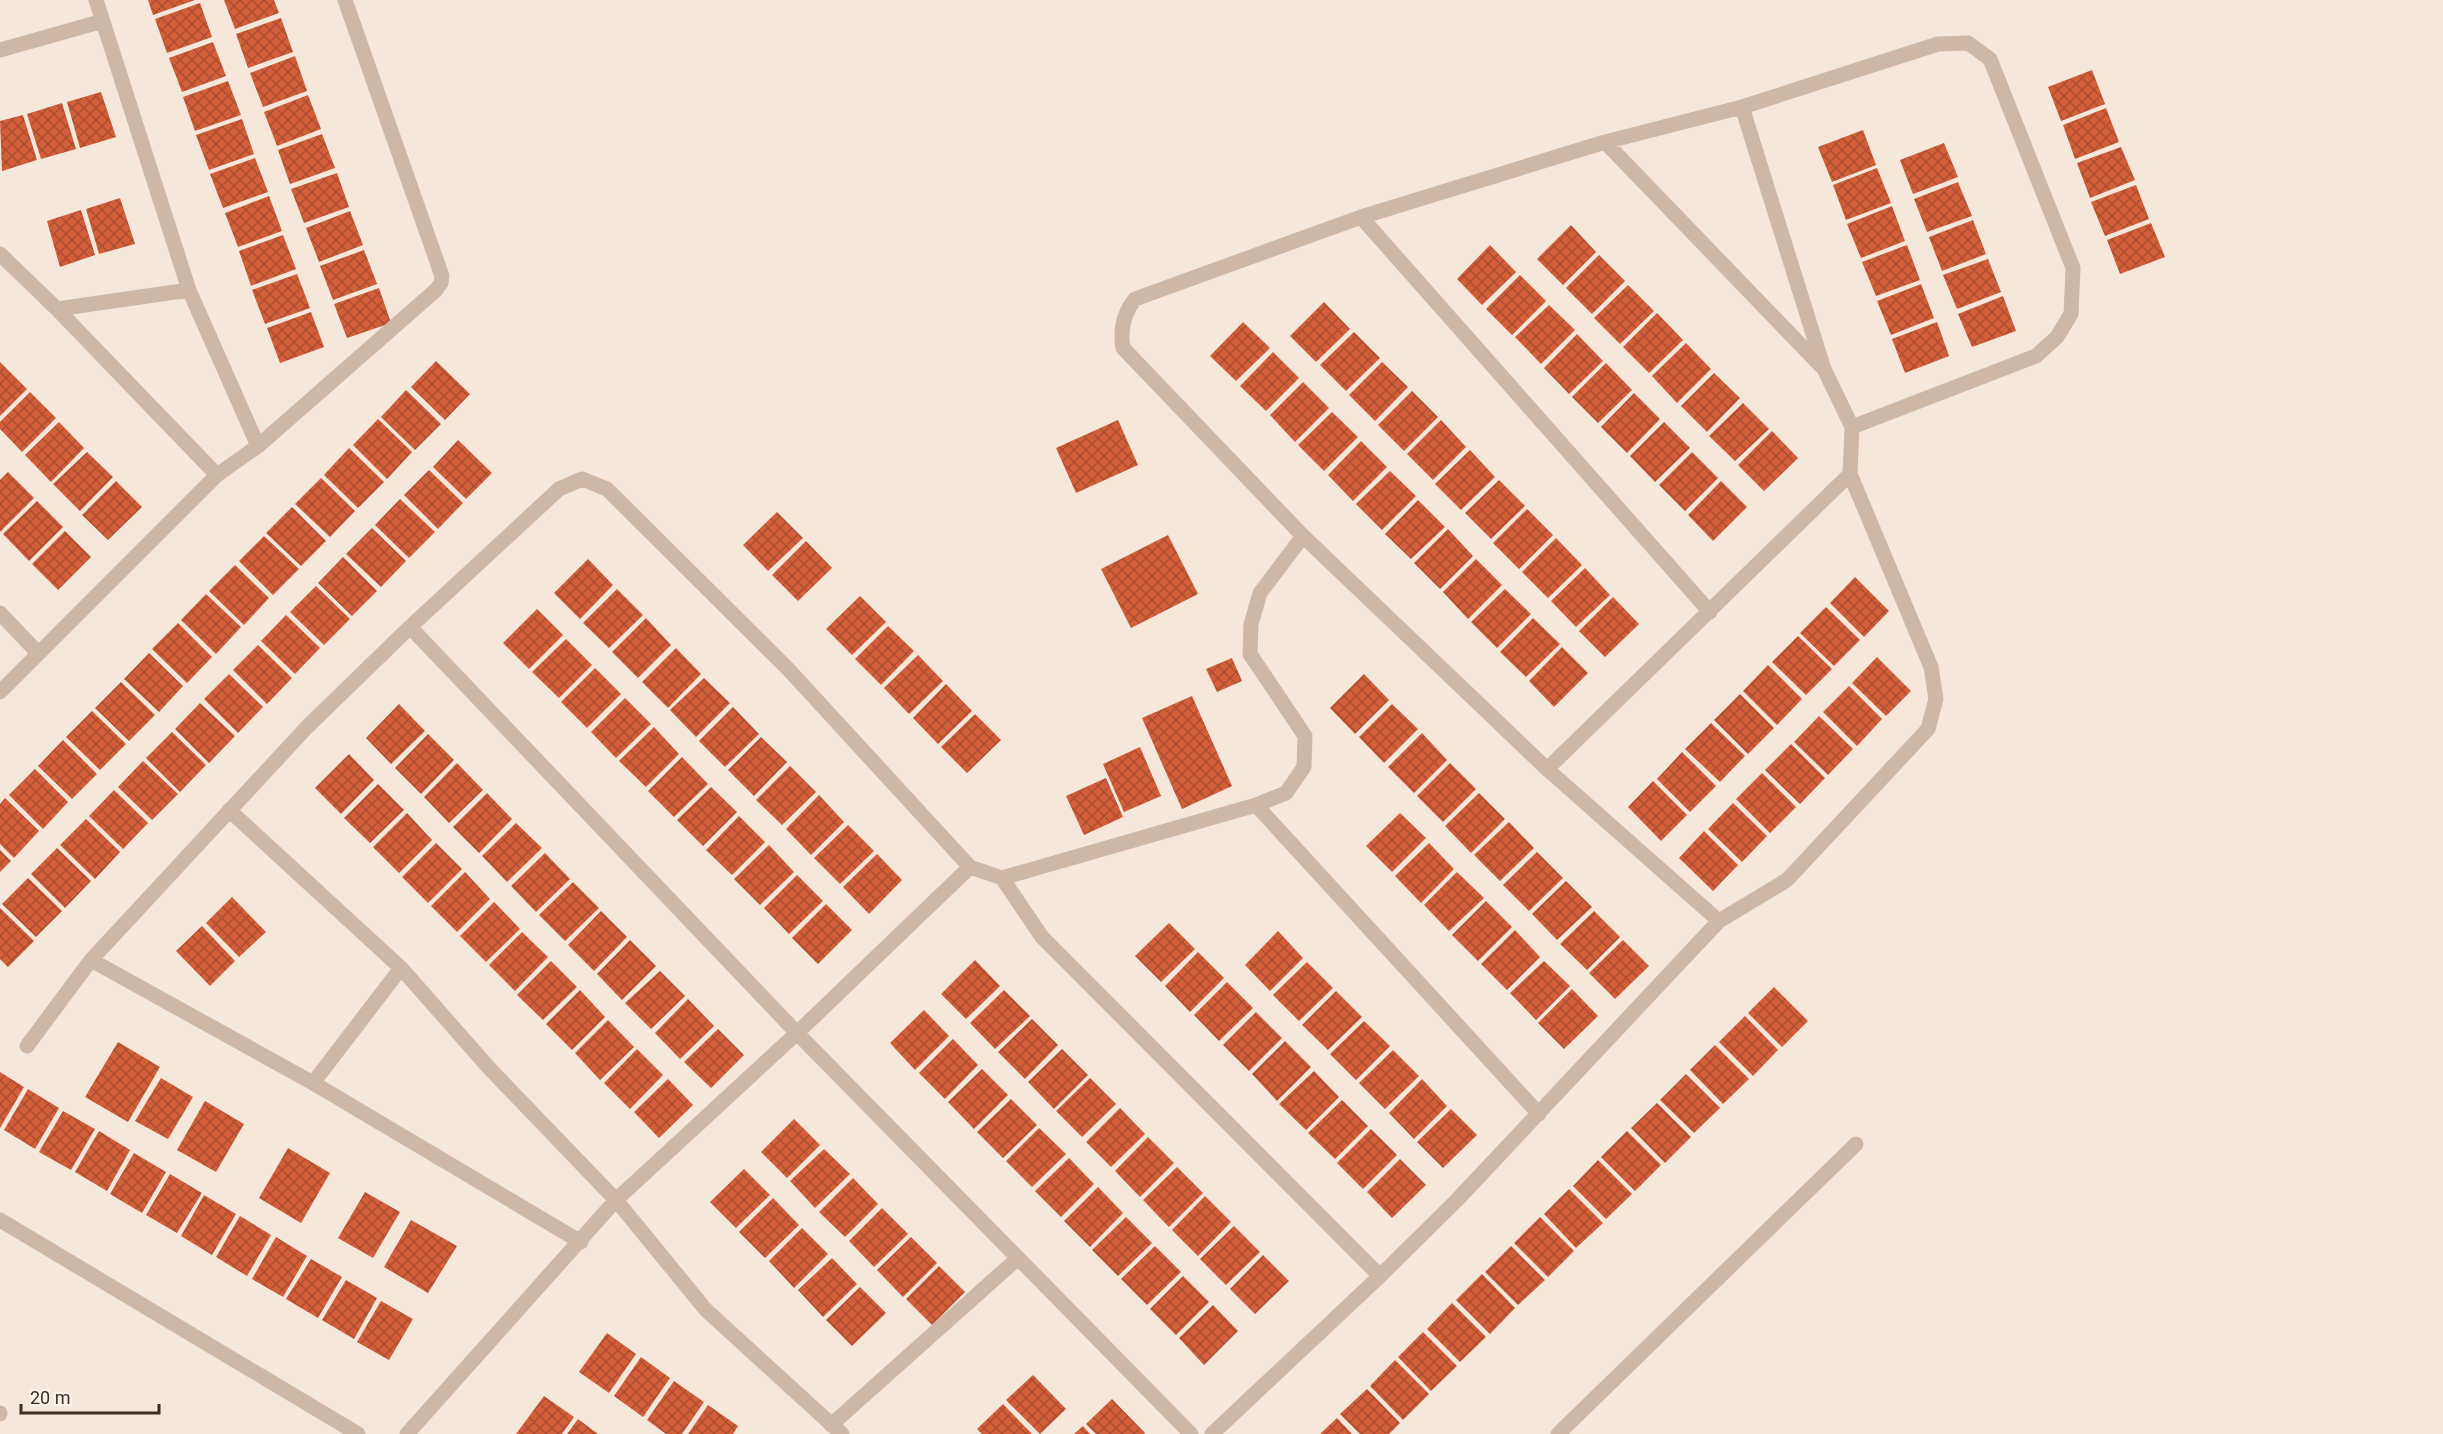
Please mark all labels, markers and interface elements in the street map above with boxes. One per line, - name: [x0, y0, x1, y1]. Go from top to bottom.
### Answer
- scale bar: [21, 1377, 159, 1415]
- text: 20 m: [30, 1387, 70, 1408]

